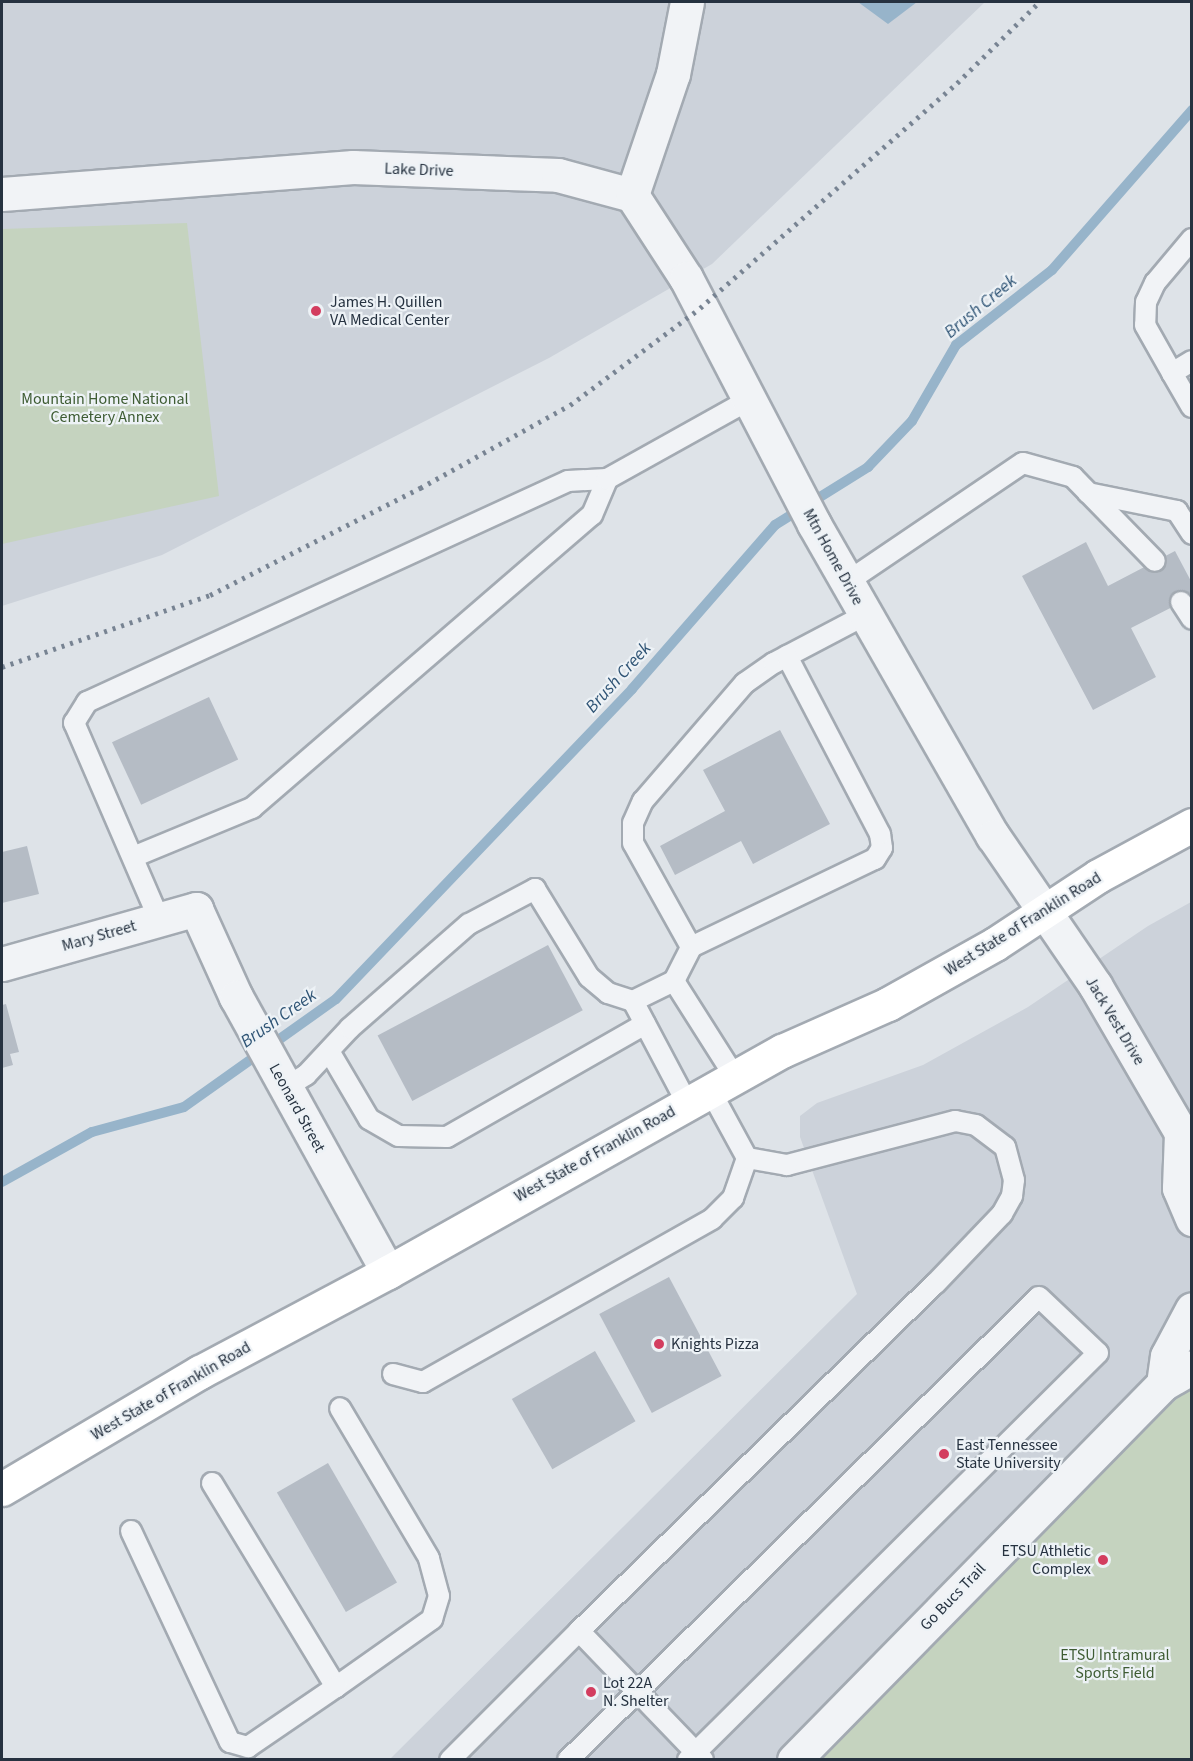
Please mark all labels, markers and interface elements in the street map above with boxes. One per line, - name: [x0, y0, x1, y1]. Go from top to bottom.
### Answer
- street label: Lake Drive: [384, 159, 454, 181]
- water label: Brush Creek: [940, 271, 1022, 343]
- place label: James H. Quillen VA Medical Center: [330, 292, 449, 330]
- marker: James H. Quillen VA Medical Center: [307, 302, 325, 320]
- park label: Mountain Home National Cemetery Annex: [21, 389, 189, 427]
- street label: Mtn Home Drive: [799, 505, 867, 609]
- water label: Brush Creek: [582, 638, 656, 718]
- street label: West State of Franklin Road: [941, 868, 1105, 980]
- street label: Mary Street: [60, 916, 138, 956]
- street label: Jack Vest Drive: [1081, 973, 1149, 1069]
- water label: Brush Creek: [237, 985, 321, 1053]
- street label: Leonard Street: [265, 1060, 329, 1156]
- street label: West State of Franklin Road: [511, 1102, 679, 1206]
- place label: Knights Pizza: [671, 1334, 759, 1354]
- street label: West State of Franklin Road: [88, 1337, 254, 1445]
- marker: Knights Pizza: [652, 1337, 666, 1351]
- place label: East Tennessee State University: [956, 1435, 1061, 1473]
- marker: East Tennessee State University: [937, 1447, 951, 1461]
- place label: ETSU Athletic Complex: [1001, 1541, 1091, 1579]
- marker: ETSU Athletic Complex: [1096, 1553, 1110, 1567]
- street label: Go Bucs Trail: [916, 1559, 990, 1635]
- park label: ETSU Intramural Sports Field: [1060, 1645, 1170, 1683]
- place label: Lot 22A N. Shelter: [603, 1673, 668, 1711]
- marker: Lot 22A N. Shelter: [584, 1685, 598, 1699]

